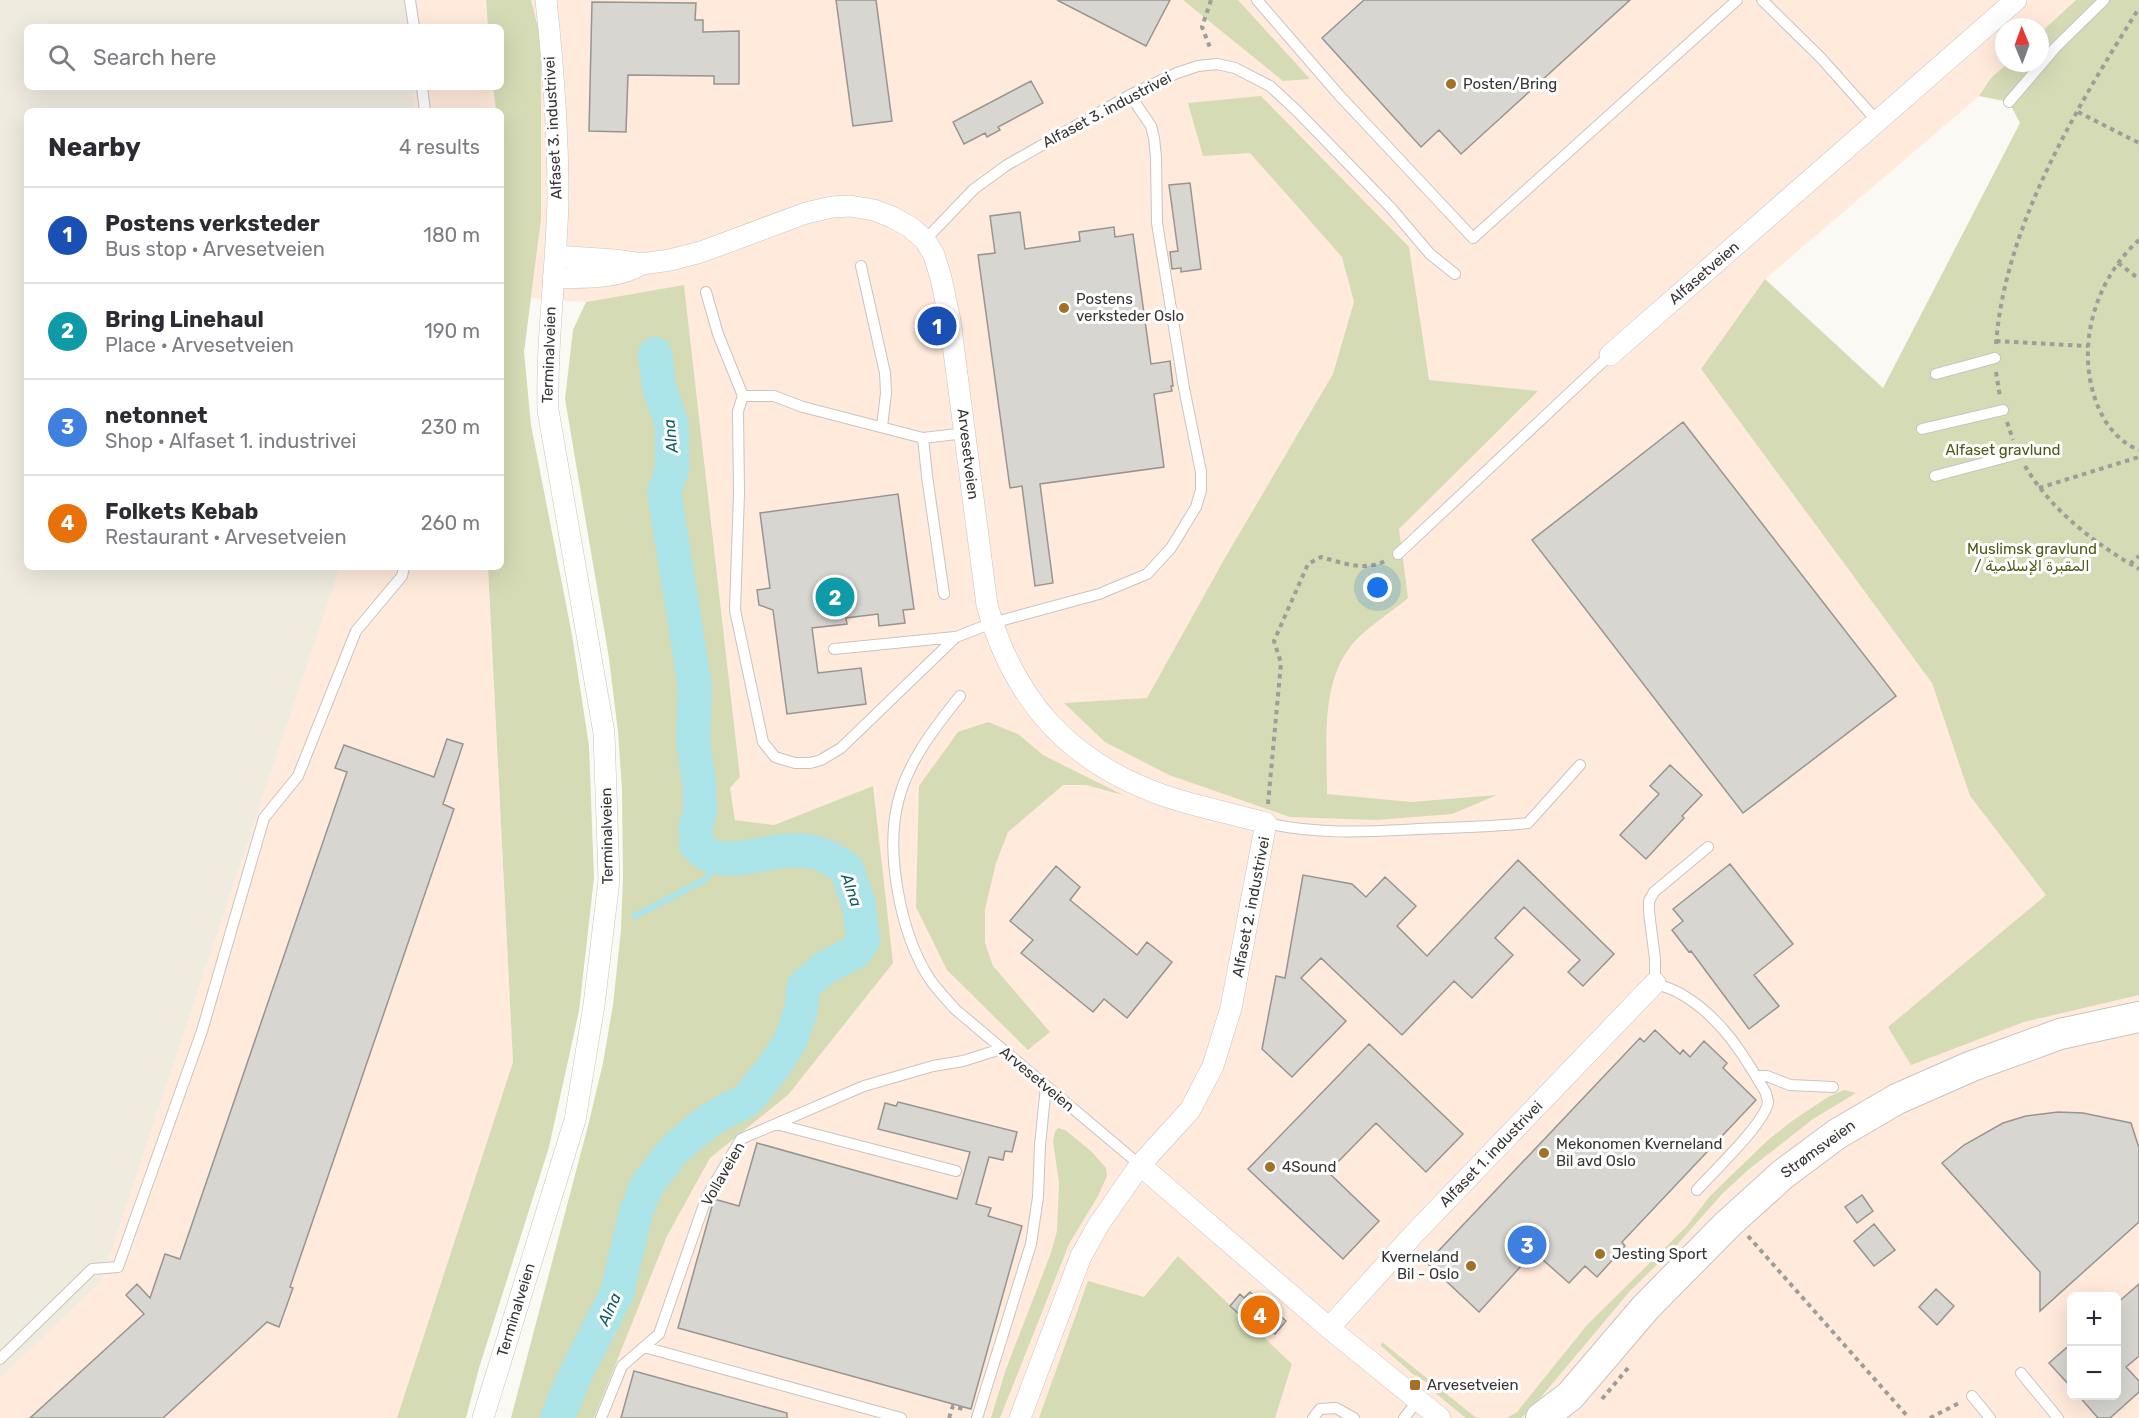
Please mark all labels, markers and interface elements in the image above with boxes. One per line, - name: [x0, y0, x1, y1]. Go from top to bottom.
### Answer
- north arrow: [1995, 18, 2049, 72]
- search box: [24, 24, 504, 90]
- icon: search: [45, 41, 78, 74]
- text: Search here: [93, 44, 216, 71]
- street label: Alfaset 3. industrivei: [540, 56, 566, 200]
- street label: Alfaset 3. industrivei: [1040, 68, 1174, 152]
- place label: Posten/Bring: [1463, 75, 1557, 93]
- marker: Posten/Bring: [1444, 77, 1458, 91]
- text: Nearby: [48, 132, 141, 163]
- text: 4 results: [399, 135, 480, 159]
- text: Postens verksteder: [105, 210, 320, 237]
- text: 1: [63, 223, 72, 247]
- text: 180 m: [423, 223, 480, 247]
- text: Bus stop · Arvesetveien: [105, 237, 325, 261]
- street label: Alfasetveien: [1665, 238, 1743, 308]
- place label: Postens verksteder Oslo: [1076, 290, 1184, 325]
- marker: Postens verksteder Oslo: [1057, 301, 1071, 315]
- pin: 1: [918, 304, 956, 348]
- text: Bring Linehaul: [105, 306, 264, 333]
- street label: Terminalveien: [538, 306, 560, 404]
- text: 2: [61, 319, 74, 343]
- text: 190 m: [424, 319, 480, 343]
- text: Place · Arvesetveien: [105, 333, 294, 357]
- text: netonnet: [105, 402, 208, 429]
- street label: Arvesetveien: [953, 407, 983, 501]
- text: 3: [61, 415, 74, 439]
- text: 230 m: [421, 415, 480, 439]
- water label: Alna: [659, 418, 682, 455]
- text: Shop · Alfaset 1. industrivei: [105, 429, 356, 453]
- park label: Alfaset gravlund: [1946, 441, 2060, 459]
- text: Folkets Kebab: [105, 498, 258, 525]
- text: 4: [61, 511, 74, 535]
- text: 260 m: [421, 511, 480, 535]
- text: Restaurant · Arvesetveien: [105, 525, 347, 549]
- park label: Muslimsk gravlund / المقبرة الإسلامية: [1967, 540, 2097, 575]
- your location: [1363, 573, 1392, 602]
- pin: 2: [816, 574, 854, 620]
- street label: Terminalveien: [597, 787, 617, 885]
- street label: Alfaset 2. industrivei: [1229, 835, 1273, 979]
- water label: Alna: [837, 870, 866, 909]
- street label: Arvesetveien: [996, 1043, 1078, 1115]
- street label: Alfaset 1. industrivei: [1436, 1097, 1546, 1211]
- street label: Strømsveien: [1777, 1116, 1859, 1182]
- place label: Mekonomen Kverneland Bil avd Oslo: [1556, 1135, 1722, 1170]
- street label: Vollaveien: [698, 1139, 748, 1209]
- marker: Mekonomen Kverneland Bil avd Oslo: [1537, 1146, 1551, 1160]
- place label: 4Sound: [1282, 1158, 1336, 1176]
- marker: 4Sound: [1263, 1160, 1277, 1174]
- pin: 3: [1508, 1222, 1546, 1268]
- place label: Jesting Sport: [1612, 1245, 1707, 1263]
- marker: Jesting Sport: [1593, 1247, 1607, 1261]
- place label: Kverneland Bil - Oslo: [1381, 1248, 1459, 1283]
- marker: Kverneland Bil - Oslo: [1464, 1259, 1478, 1273]
- street label: Terminalveien: [493, 1261, 539, 1359]
- water label: Alna: [594, 1290, 625, 1329]
- pin: 4: [1240, 1292, 1280, 1338]
- map controls: [2067, 1292, 2121, 1400]
- button: +: [2067, 1292, 2121, 1346]
- button: −: [2067, 1346, 2121, 1400]
- place label: Arvesetveien: [1427, 1376, 1519, 1394]
- marker: Arvesetveien: [1408, 1378, 1422, 1392]

